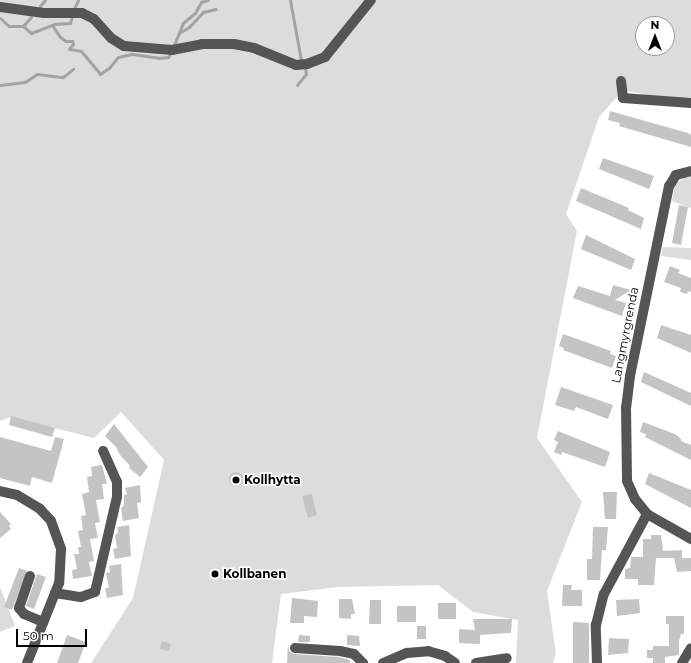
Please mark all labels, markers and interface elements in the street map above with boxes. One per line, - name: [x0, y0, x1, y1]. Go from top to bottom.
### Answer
- north arrow: [635, 16, 675, 56]
- text: N: [651, 18, 659, 32]
- street label: Langmyrgrenda: [609, 286, 641, 384]
- place label: Kollhytta: [244, 473, 301, 487]
- marker: Kollhytta: [231, 475, 241, 485]
- place label: Kollbanen: [223, 567, 286, 581]
- marker: Kollbanen: [210, 569, 220, 579]
- scale bar: [18, 621, 89, 647]
- text: 50 m: [23, 628, 54, 643]

